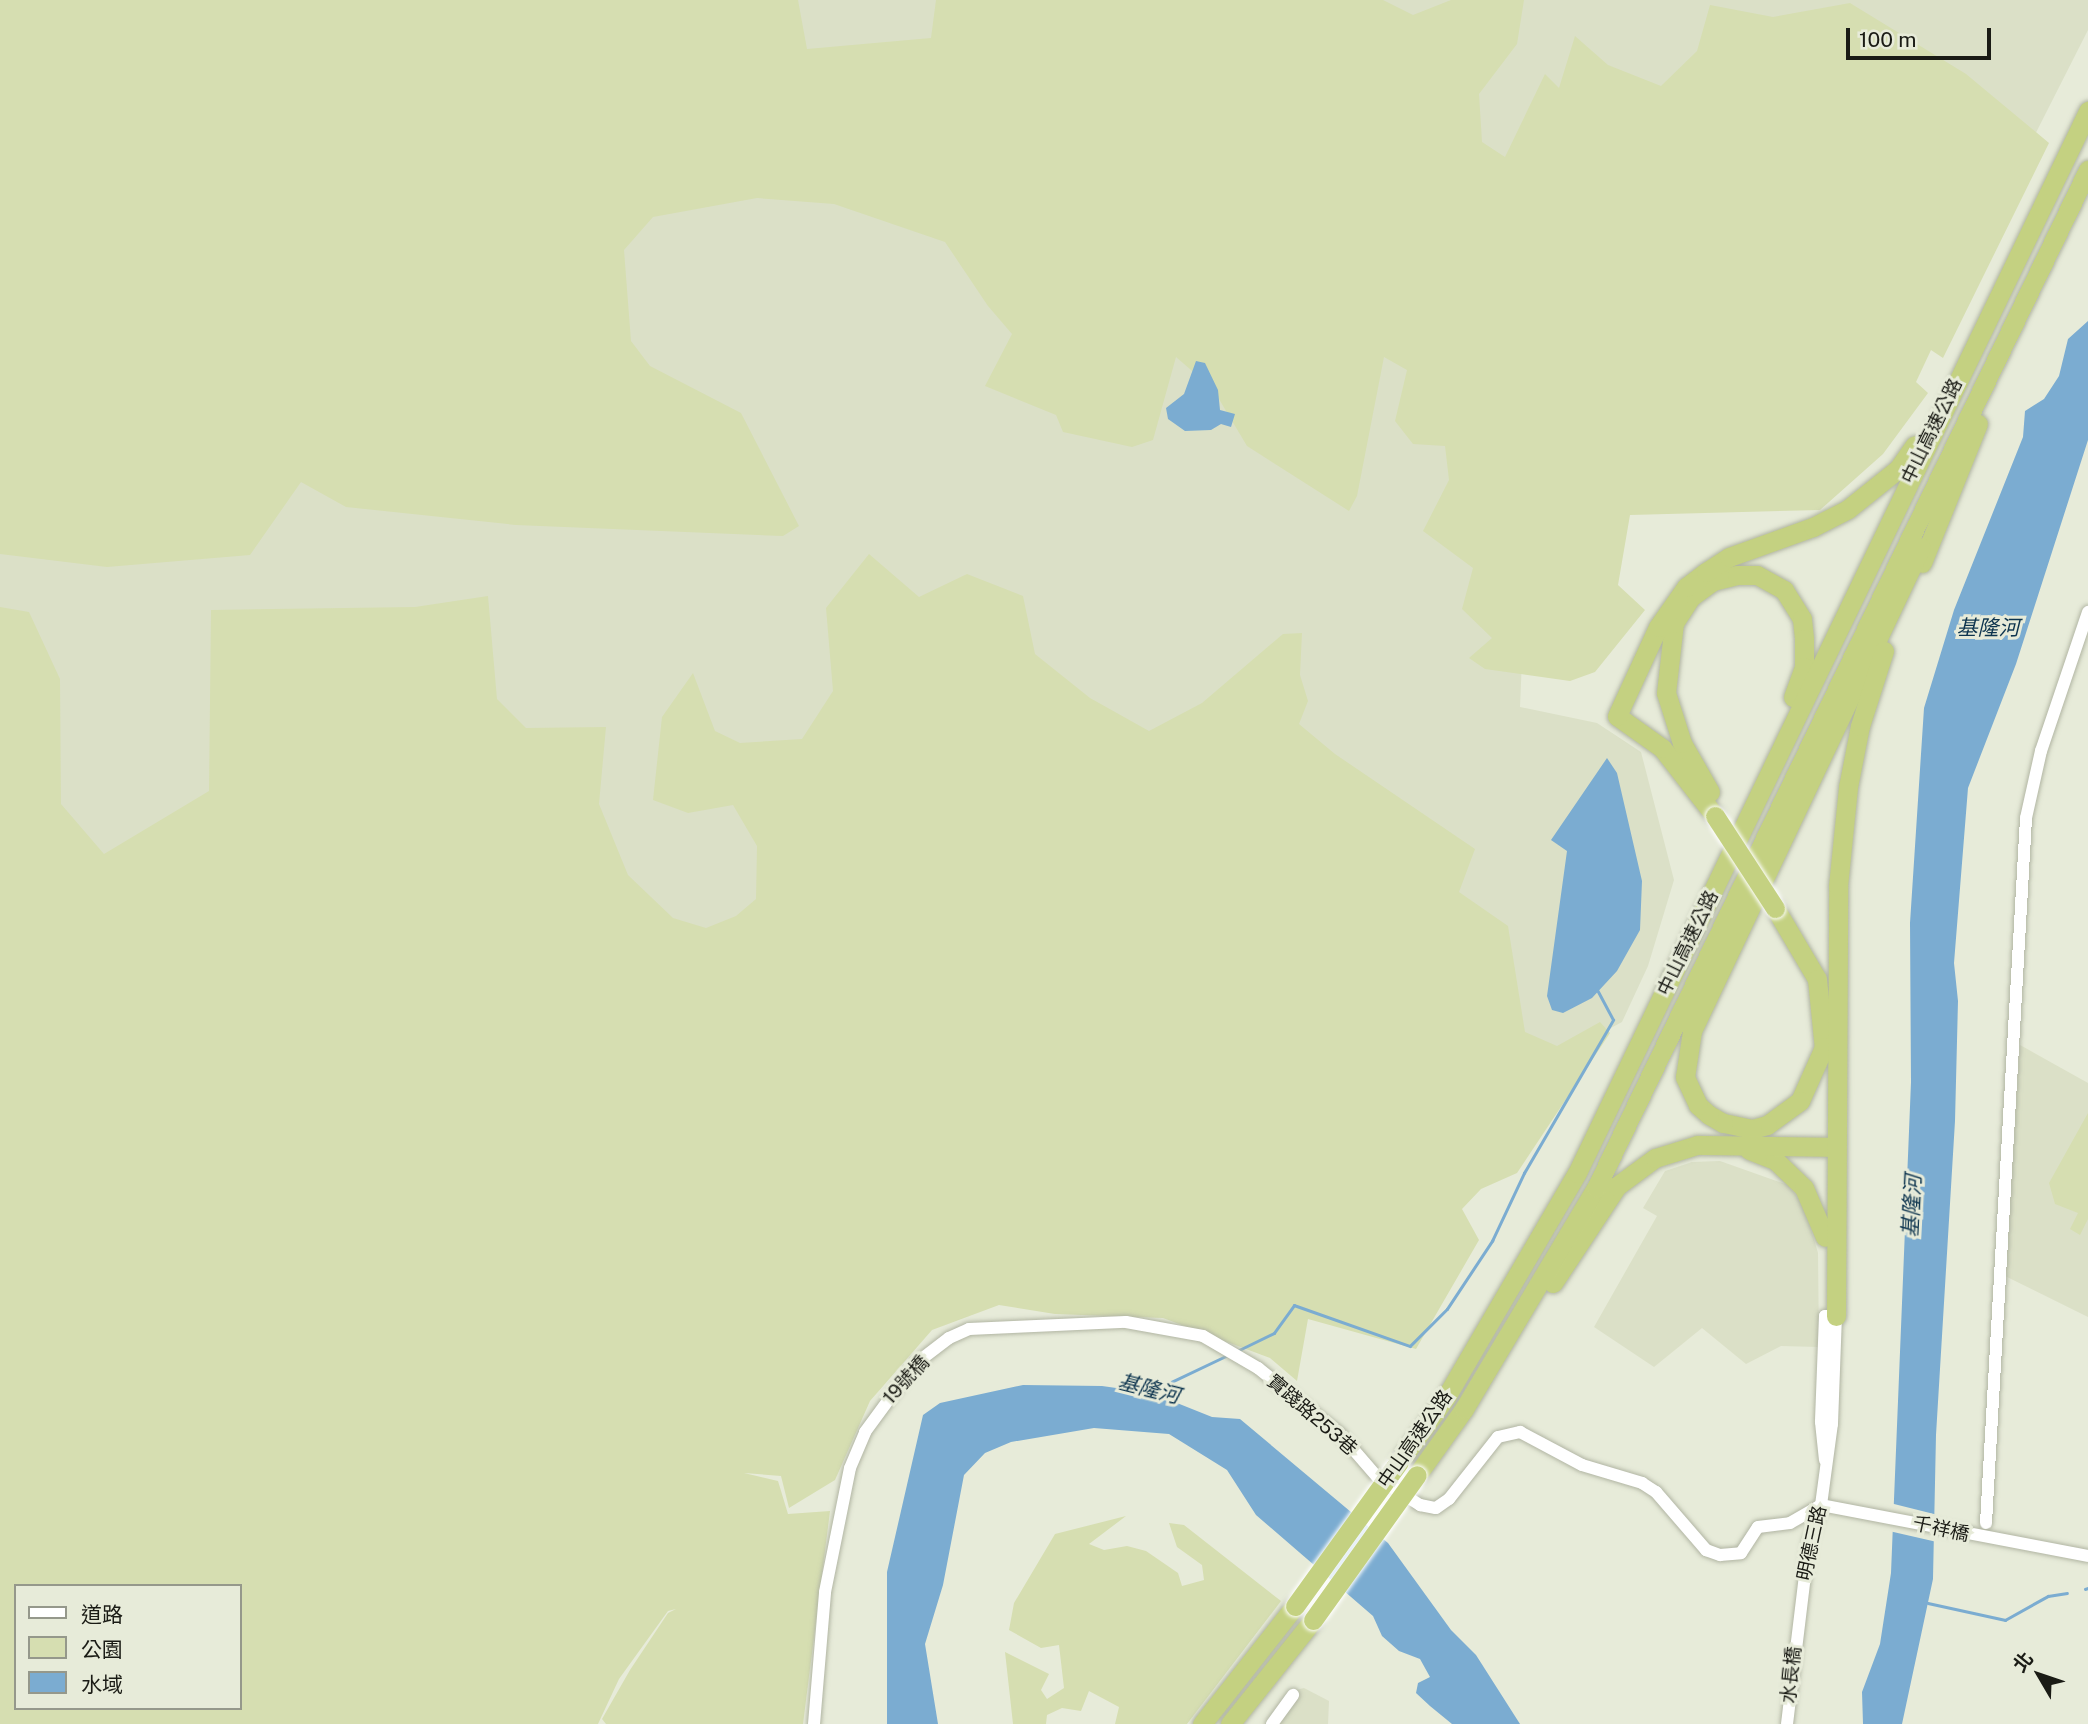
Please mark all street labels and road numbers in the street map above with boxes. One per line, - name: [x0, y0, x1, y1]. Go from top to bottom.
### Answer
- street label: 中山高速公路: [1897, 375, 1967, 487]
- street label: 中山高速公路: [1653, 887, 1723, 999]
- street label: 19號橋: [878, 1351, 934, 1409]
- street label: 實踐路253巷: [1262, 1370, 1362, 1460]
- street label: 中山高速公路: [1373, 1386, 1457, 1492]
- street label: 明德三路: [1793, 1503, 1831, 1583]
- street label: 千祥橋: [1911, 1512, 1971, 1546]
- street label: 水長橋: [1777, 1645, 1805, 1705]

